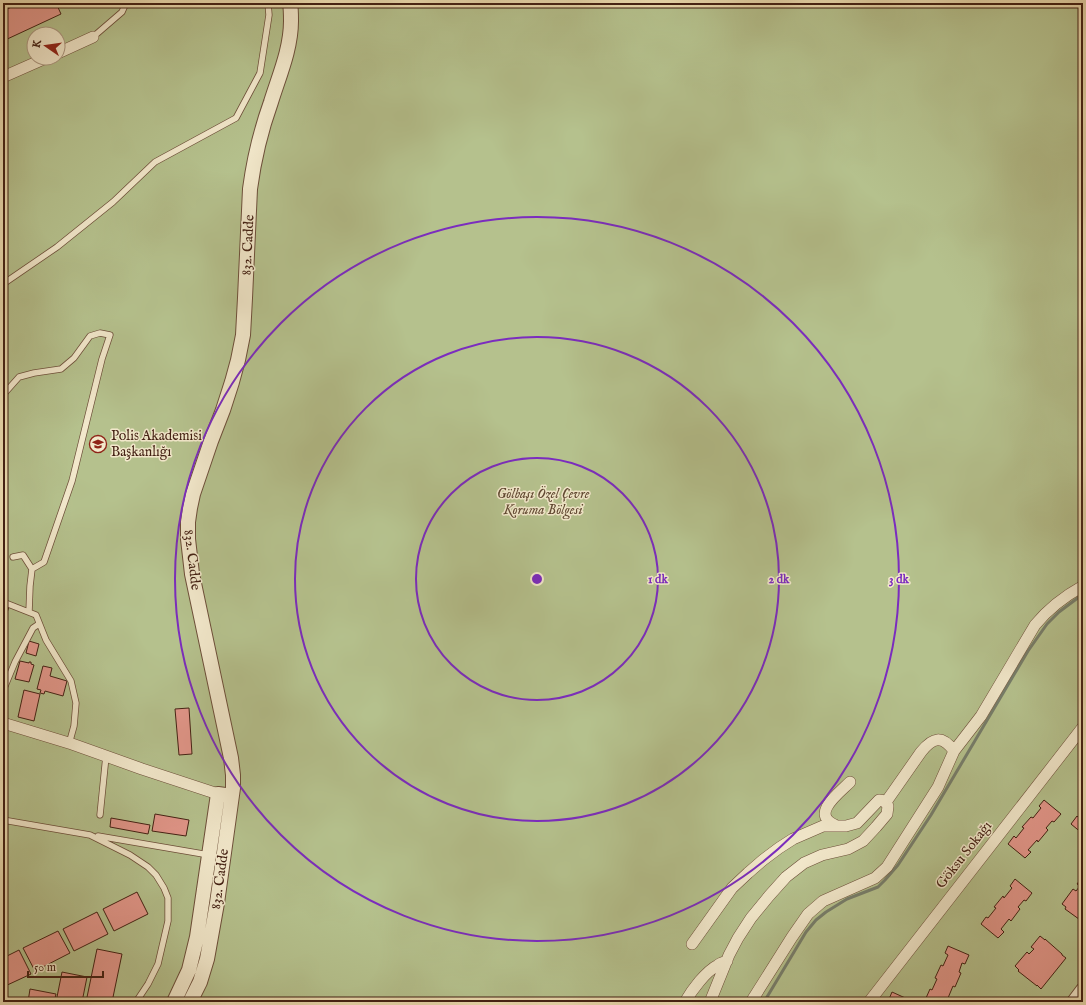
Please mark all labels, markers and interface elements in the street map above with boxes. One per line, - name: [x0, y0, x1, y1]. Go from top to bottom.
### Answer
- north arrow: [26, 26, 66, 66]
- text: K: [30, 38, 45, 49]
- street label: 832. Cadde: [237, 214, 259, 276]
- place label: Polis Akademisi Başkanlığı: [111, 427, 202, 461]
- school or university icon: Polis Akademisi Başkanlığı: [88, 434, 108, 454]
- park label: Gölbaşı Özel Çevre Koruma Bölgesi: [497, 485, 590, 520]
- street label: 832. Cadde: [179, 529, 205, 592]
- centre of rings: [530, 572, 544, 586]
- text: 1 dk: [648, 572, 669, 587]
- text: 2 dk: [768, 572, 790, 587]
- text: 3 dk: [889, 572, 910, 587]
- street label: Göksu Sokağı: [932, 817, 996, 892]
- street label: 832. Cadde: [207, 847, 233, 910]
- scale bar: [28, 953, 103, 979]
- text: 50 m: [34, 960, 56, 975]

